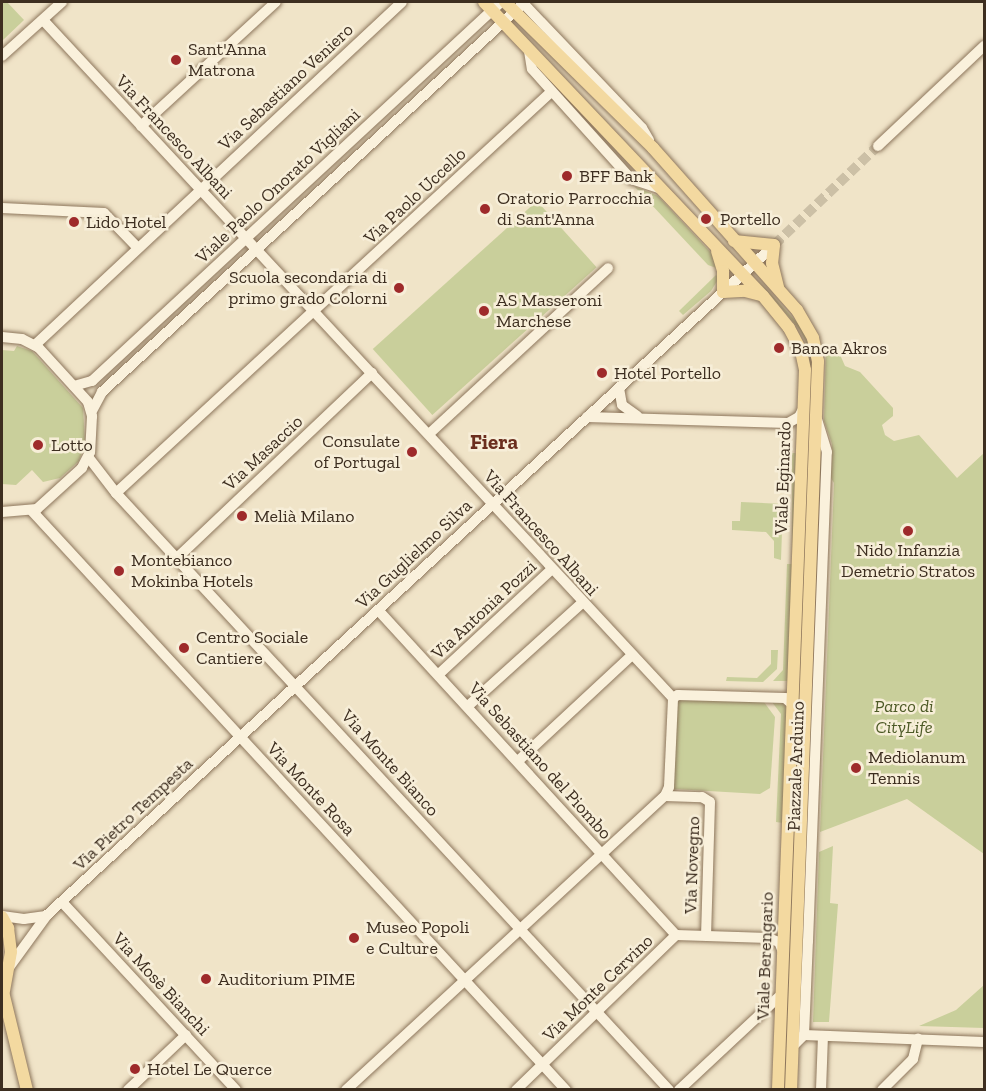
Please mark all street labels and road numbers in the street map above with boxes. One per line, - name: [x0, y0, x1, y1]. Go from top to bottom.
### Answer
- street label: Via Sebastiano Veniero: [214, 19, 358, 155]
- street label: Via Francesco Albani: [111, 70, 237, 204]
- street label: Viale Paolo Onorato Vigliani: [191, 104, 365, 268]
- street label: Via Paolo Uccello: [359, 143, 471, 249]
- street label: Via Masaccio: [219, 411, 307, 495]
- street label: Viale Eginardo: [770, 421, 796, 535]
- street label: Via Francesco Albani: [479, 466, 603, 600]
- street label: Via Guglielmo Silva: [352, 495, 476, 613]
- street label: Via Antonia Pozzi: [427, 556, 541, 664]
- street label: Via Sebastiano del Piombo: [464, 678, 616, 844]
- street label: Piazzale Arduino: [783, 700, 809, 832]
- street label: Via Monte Bianco: [337, 705, 443, 821]
- street label: Via Monte Rosa: [262, 738, 360, 840]
- street label: Via Pietro Tempesta: [69, 753, 197, 875]
- street label: Via Novegno: [680, 816, 704, 914]
- street label: Viale Berengario: [752, 891, 778, 1021]
- street label: Via Mosè Bianchi: [108, 928, 214, 1040]
- street label: Via Monte Cervino: [538, 930, 658, 1046]

